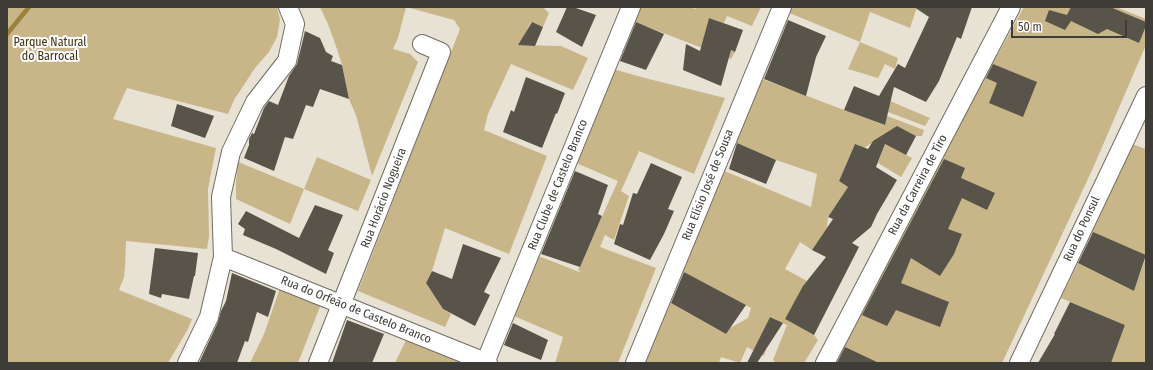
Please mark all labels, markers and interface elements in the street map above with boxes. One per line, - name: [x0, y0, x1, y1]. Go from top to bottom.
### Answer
- scale bar: [1013, 12, 1129, 38]
- text: 50 m: [1018, 20, 1042, 34]
- park label: Parque Natural do Barrocal: [14, 36, 86, 64]
- street label: Rua Clube de Castelo Branco: [525, 117, 591, 253]
- street label: Rua Elísio José de Sousa: [679, 127, 737, 243]
- street label: Rua da Carreira de Tiro: [885, 132, 951, 238]
- street label: Rua Horácio Nogueira: [358, 146, 410, 250]
- street label: Rua do Ponsul: [1061, 194, 1103, 264]
- street label: Rua do Orfeão de Castelo Branco: [279, 273, 433, 347]

